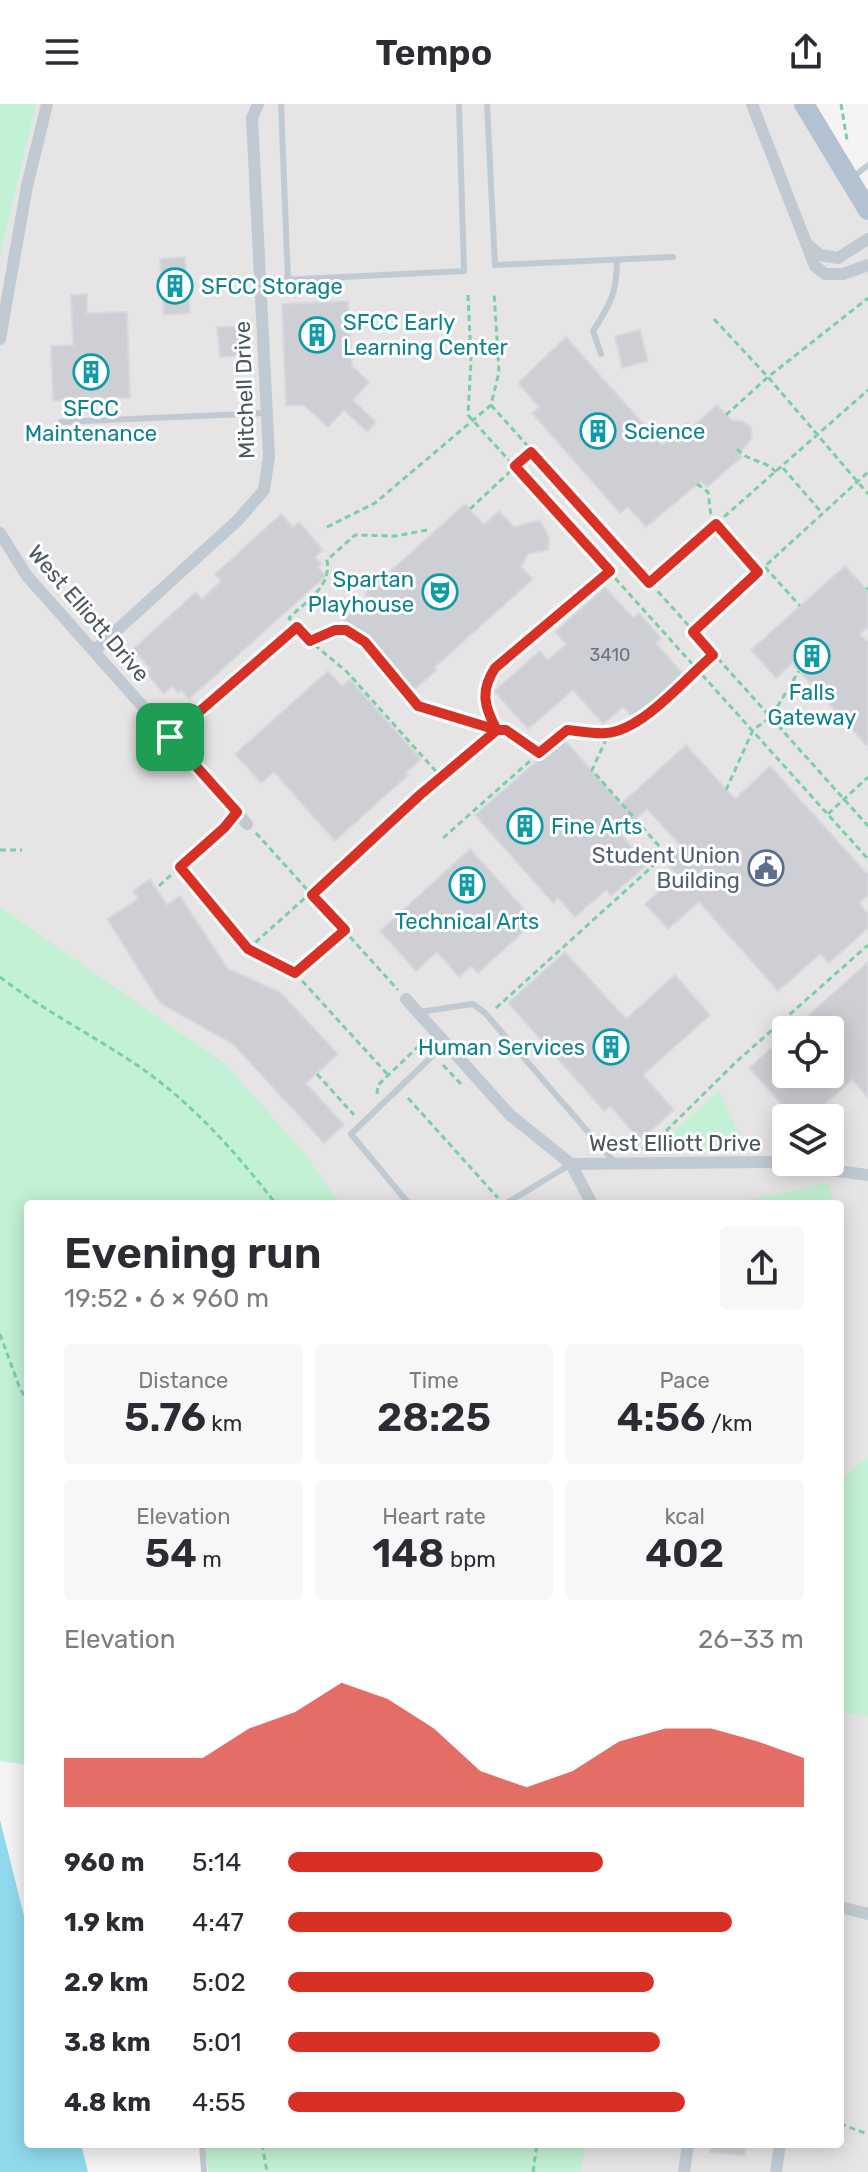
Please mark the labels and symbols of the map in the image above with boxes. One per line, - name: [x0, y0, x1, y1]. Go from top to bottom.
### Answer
- building icon: SFCC Storage: [156, 267, 194, 305]
- place label: SFCC Storage: [201, 273, 343, 300]
- place label: SFCC Early Learning Center: [343, 309, 509, 361]
- building icon: SFCC Early Learning Center: [298, 316, 336, 354]
- street label: Mitchell Drive: [229, 320, 260, 460]
- building icon: SFCC Maintenance: [72, 353, 110, 391]
- place label: SFCC Maintenance: [25, 395, 157, 447]
- building icon: Science: [579, 412, 617, 450]
- place label: Science: [624, 418, 705, 445]
- street label: West Elliott Drive: [22, 540, 155, 687]
- place label: Spartan Playhouse: [308, 566, 414, 618]
- theatre icon: Spartan Playhouse: [421, 573, 459, 611]
- building icon: Falls Gateway: [793, 637, 831, 675]
- house number: 3410: [590, 644, 630, 666]
- place label: Falls Gateway: [768, 679, 856, 731]
- pin: [136, 703, 204, 771]
- building icon: Fine Arts: [506, 807, 544, 845]
- place label: Fine Arts: [551, 813, 643, 840]
- place label: Student Union Building: [592, 842, 740, 894]
- public building icon: Student Union Building: [747, 849, 785, 887]
- building icon: Technical Arts: [448, 866, 486, 904]
- place label: Technical Arts: [395, 908, 539, 935]
- building icon: Human Services: [592, 1028, 630, 1066]
- place label: Human Services: [418, 1034, 585, 1061]
- street label: West Elliott Drive: [589, 1130, 761, 1157]

